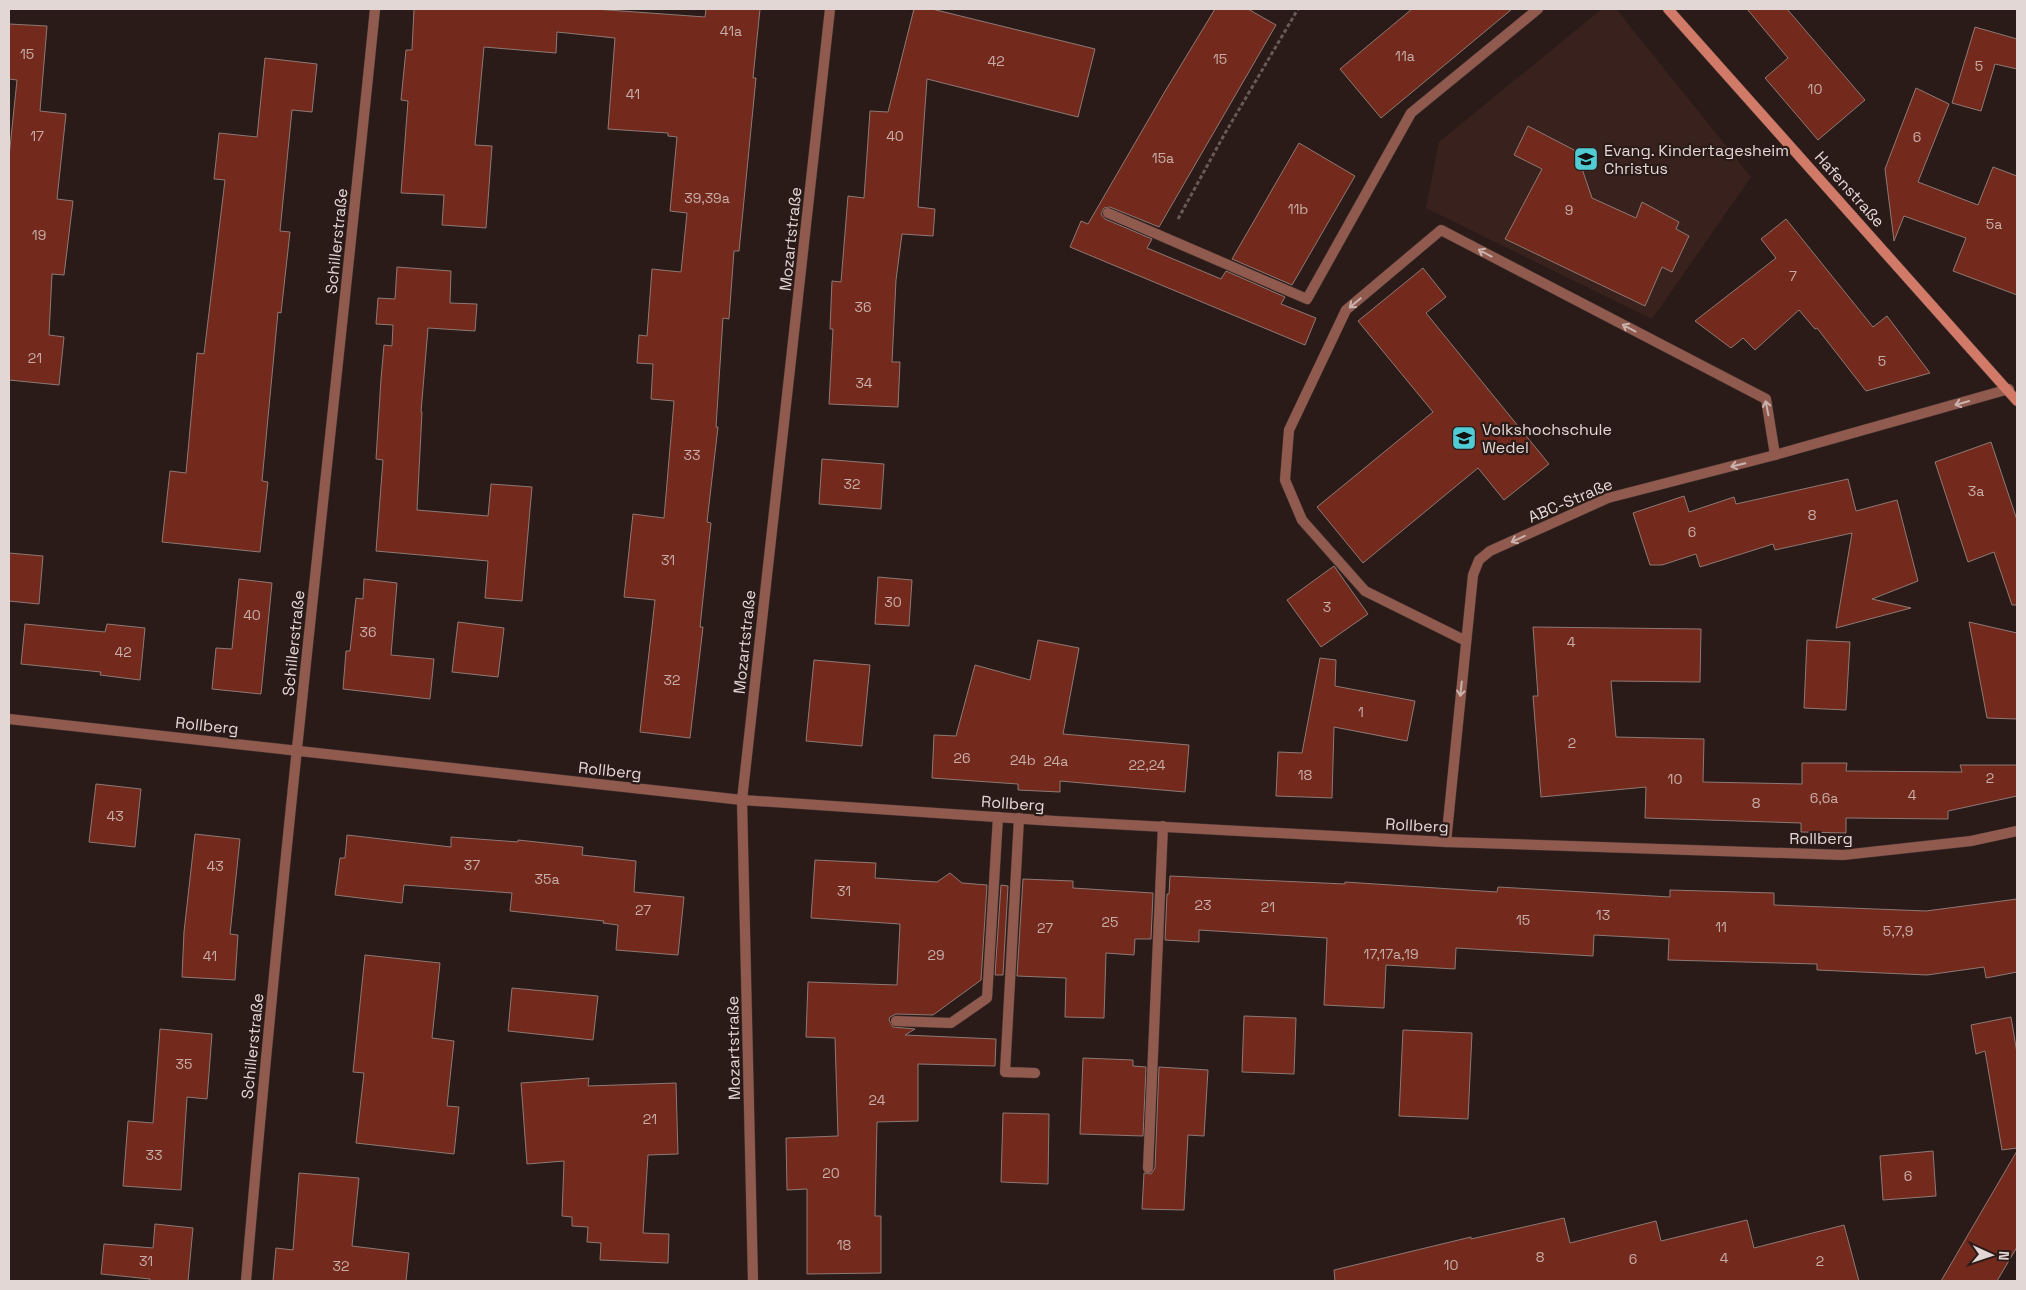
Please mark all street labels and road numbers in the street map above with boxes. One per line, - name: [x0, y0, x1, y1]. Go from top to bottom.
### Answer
- street label: Hafenstraße: [1810, 147, 1889, 232]
- street label: Mozartstraße: [775, 186, 806, 292]
- street label: Schillerstraße: [320, 187, 353, 295]
- street label: ABC-Straße: [1525, 473, 1616, 528]
- street label: Schillerstraße: [277, 589, 310, 697]
- street label: Mozartstraße: [729, 589, 760, 695]
- street label: Rollberg: [174, 712, 240, 739]
- street label: Rollberg: [577, 757, 643, 784]
- street label: Rollberg: [980, 791, 1045, 816]
- street label: Rollberg: [1385, 813, 1449, 838]
- street label: Rollberg: [1789, 828, 1853, 849]
- street label: Schillerstraße: [236, 992, 269, 1100]
- street label: Mozartstraße: [722, 996, 745, 1100]

